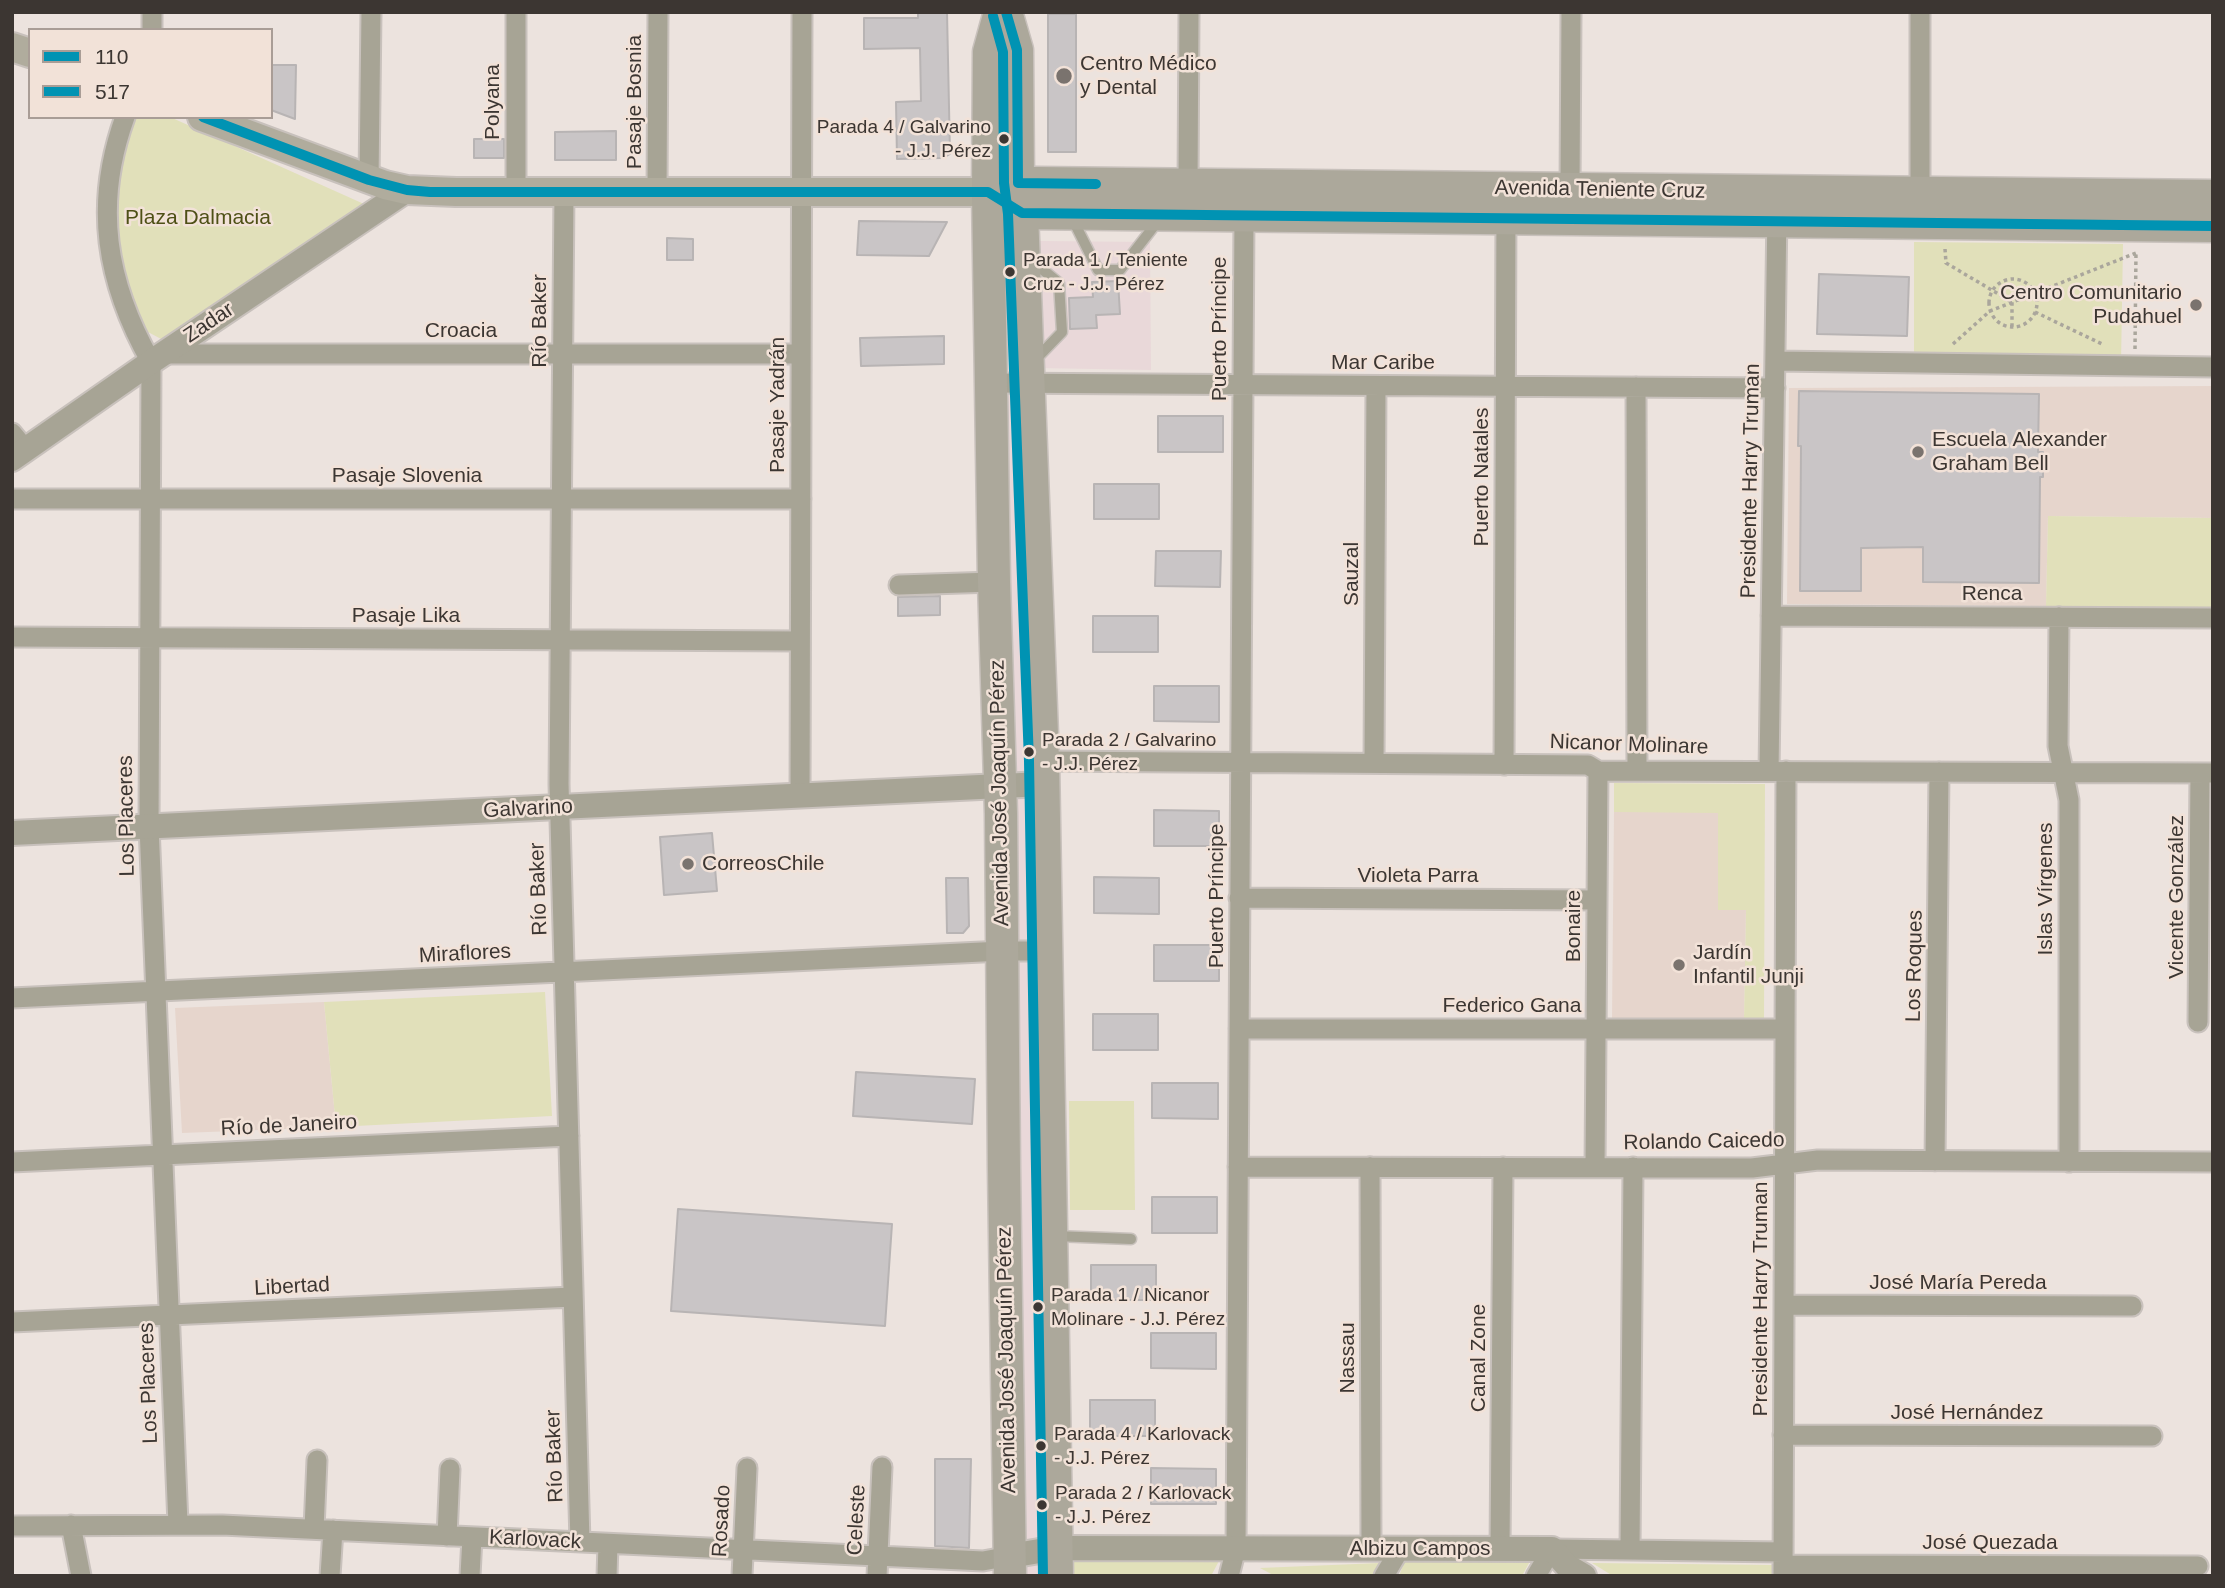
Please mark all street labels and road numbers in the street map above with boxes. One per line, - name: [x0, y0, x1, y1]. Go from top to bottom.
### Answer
- street label: Pasaje Bosnia: [622, 35, 648, 169]
- street label: Polyana: [480, 64, 506, 140]
- street label: Avenida Teniente Cruz: [1494, 176, 1706, 204]
- street label: Puerto Príncipe: [1207, 257, 1233, 401]
- street label: Río Baker: [527, 274, 553, 368]
- street label: Zadar: [179, 297, 239, 349]
- street label: Croacia: [425, 318, 497, 344]
- street label: Pasaje Yadrán: [765, 337, 791, 473]
- street label: Mar Caribe: [1331, 350, 1435, 376]
- street label: Presidente Harry Truman: [1736, 363, 1766, 599]
- street label: Puerto Natales: [1469, 408, 1495, 546]
- street label: Pasaje Slovenia: [332, 463, 482, 489]
- street label: Sauzal: [1339, 542, 1365, 606]
- street label: Renca: [1962, 581, 2022, 607]
- street label: Pasaje Lika: [352, 603, 460, 629]
- street label: Avenida José Joaquín Pérez: [985, 659, 1015, 927]
- street label: Nicanor Molinare: [1549, 730, 1709, 760]
- street label: Los Placeres: [113, 755, 141, 877]
- street label: Galvarino: [482, 794, 574, 824]
- street label: Vicente González: [2164, 815, 2190, 979]
- street label: Islas Vírgenes: [2033, 822, 2059, 956]
- street label: Puerto Príncipe: [1204, 824, 1230, 968]
- street label: Río Baker: [525, 842, 553, 936]
- street label: Violeta Parra: [1357, 863, 1479, 889]
- street label: Bonaire: [1561, 890, 1587, 962]
- street label: Los Roques: [1901, 910, 1929, 1022]
- street label: Miraflores: [418, 939, 512, 969]
- street label: Federico Gana: [1443, 993, 1581, 1019]
- street label: Río de Janeiro: [220, 1110, 358, 1142]
- street label: Rolando Caicedo: [1623, 1128, 1785, 1156]
- street label: Presidente Harry Truman: [1748, 1182, 1774, 1416]
- street label: Avenida José Joaquín Pérez: [992, 1226, 1022, 1494]
- street label: José María Pereda: [1869, 1270, 2047, 1296]
- street label: Libertad: [253, 1272, 331, 1302]
- street label: Canal Zone: [1466, 1304, 1492, 1412]
- street label: Los Placeres: [134, 1322, 164, 1444]
- street label: Nassau: [1335, 1322, 1361, 1394]
- street label: José Hernández: [1891, 1400, 2043, 1426]
- street label: Río Baker: [541, 1409, 569, 1503]
- street label: Rosado: [708, 1484, 736, 1558]
- street label: Celeste: [843, 1484, 871, 1556]
- street label: Karlovack: [488, 1525, 582, 1555]
- street label: José Quezada: [1922, 1530, 2058, 1556]
- street label: Albizu Campos: [1349, 1536, 1491, 1562]

